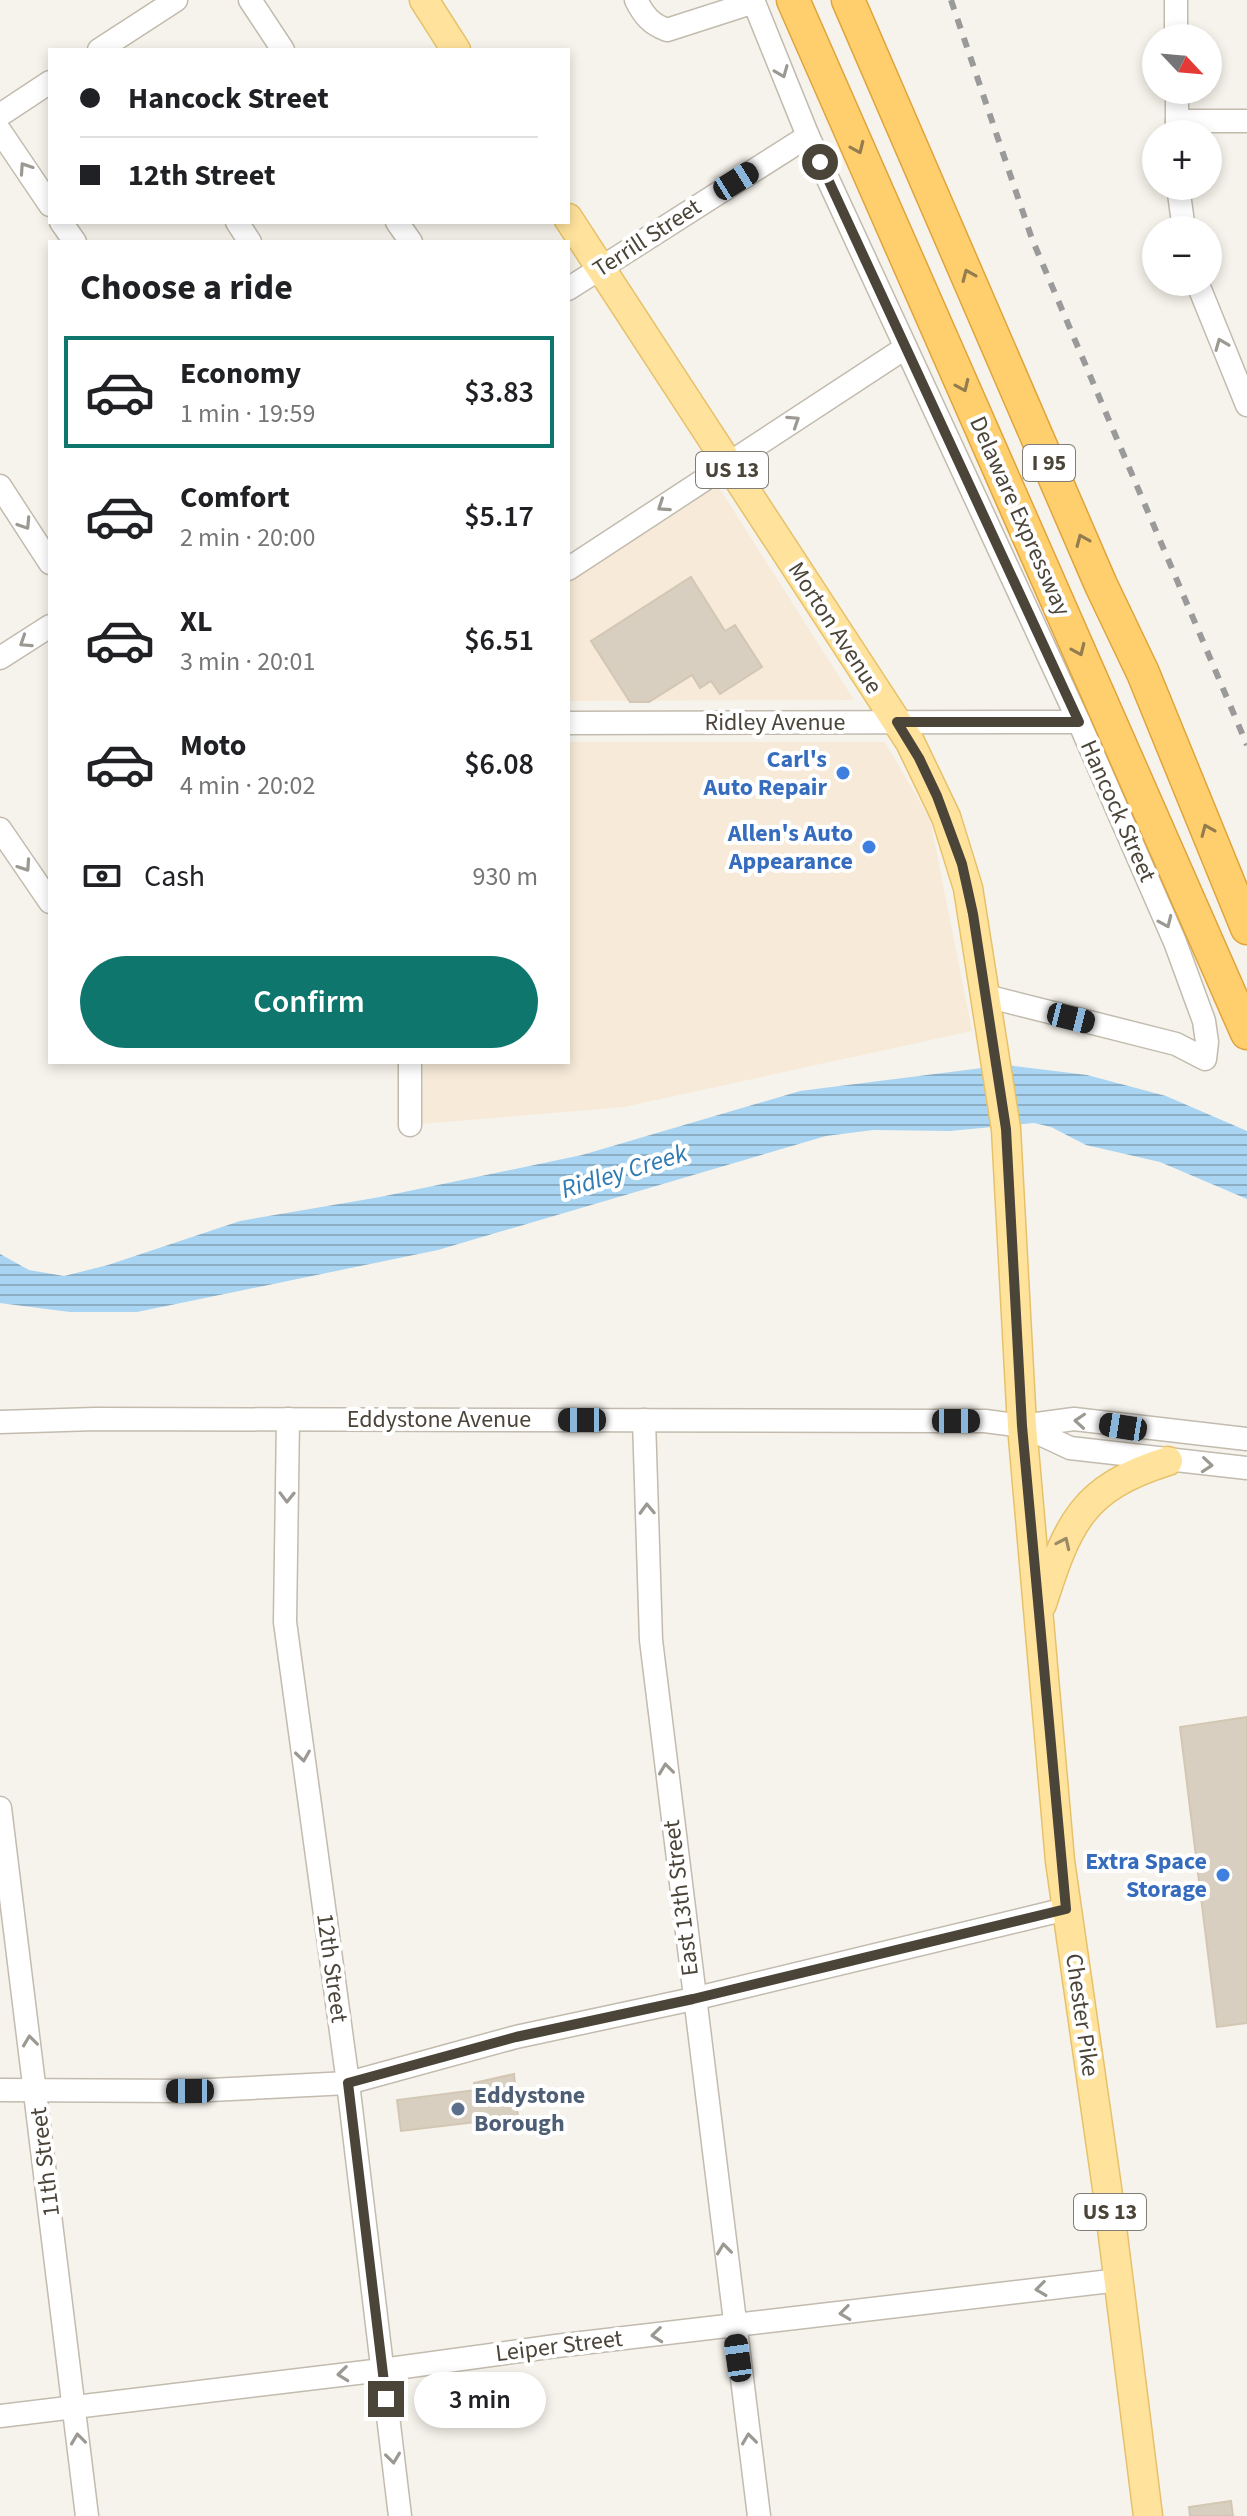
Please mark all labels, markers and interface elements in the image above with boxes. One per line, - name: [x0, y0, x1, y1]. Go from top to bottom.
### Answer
- north arrow: [1142, 24, 1222, 104]
- map controls: [1142, 24, 1222, 296]
- one-way arrow: [772, 64, 789, 78]
- text: Hancock Street: [128, 77, 329, 120]
- button: +: [1142, 120, 1222, 200]
- one-way arrow: [848, 140, 864, 154]
- route start: [802, 144, 838, 180]
- text: 12th Street: [128, 154, 276, 197]
- car: [709, 158, 763, 204]
- one-way arrow: [20, 162, 35, 176]
- street label: Terrill Street: [586, 190, 708, 286]
- button: −: [1142, 216, 1222, 296]
- text: Choose a ride: [80, 262, 293, 313]
- one-way arrow: [961, 269, 977, 284]
- one-way arrow: [1214, 338, 1231, 352]
- text: Economy: [180, 352, 301, 395]
- icon: car: [84, 356, 156, 428]
- text: $3.83: [464, 371, 534, 414]
- one-way arrow: [953, 378, 969, 392]
- text: 1 min · 19:59: [180, 395, 315, 432]
- street label: Delaware Expressway: [960, 411, 1080, 621]
- one-way arrow: [785, 416, 799, 431]
- road number: I 95: [1023, 445, 1075, 481]
- road number: US 13: [696, 452, 768, 488]
- text: Comfort: [180, 476, 290, 519]
- icon: car: [84, 480, 156, 552]
- text: $5.17: [464, 495, 534, 538]
- one-way arrow: [657, 497, 672, 512]
- one-way arrow: [15, 516, 30, 530]
- text: 2 min · 20:00: [180, 519, 315, 556]
- one-way arrow: [1075, 534, 1091, 548]
- street label: Morton Avenue: [779, 555, 891, 701]
- text: XL: [180, 600, 213, 643]
- icon: car: [84, 604, 156, 676]
- text: $6.51: [464, 619, 534, 662]
- one-way arrow: [19, 632, 34, 647]
- one-way arrow: [1070, 641, 1086, 656]
- text: 3 min · 20:01: [180, 643, 315, 680]
- street label: Ridley Avenue: [704, 705, 846, 740]
- text: Moto: [180, 724, 246, 767]
- icon: car: [84, 728, 156, 800]
- street label: Hancock Street: [1071, 734, 1165, 888]
- place label: Carl's Auto Repair: [703, 742, 827, 805]
- text: $6.08: [464, 743, 534, 786]
- marker: Carl's Auto Repair: [834, 764, 852, 782]
- text: 4 min · 20:02: [180, 767, 315, 804]
- place label: Allen's Auto Appearance: [727, 816, 853, 879]
- one-way arrow: [1200, 824, 1216, 838]
- marker: Allen's Auto Appearance: [860, 838, 878, 856]
- icon: cash: [80, 854, 124, 898]
- text: Cash: [144, 855, 205, 898]
- one-way arrow: [15, 857, 30, 871]
- text: 930 m: [472, 858, 538, 895]
- one-way arrow: [1156, 913, 1172, 928]
- button: Confirm: [80, 956, 538, 1048]
- car: [1045, 1001, 1097, 1035]
- water label: Ridley Creek: [556, 1134, 692, 1208]
- street label: Eddystone Avenue: [347, 1402, 531, 1437]
- car: [558, 1408, 606, 1432]
- car: [932, 1409, 980, 1433]
- car: [1097, 1411, 1149, 1443]
- one-way arrow: [1073, 1413, 1086, 1430]
- one-way arrow: [1201, 1456, 1214, 1473]
- one-way arrow: [278, 1491, 296, 1504]
- one-way arrow: [638, 1502, 655, 1515]
- one-way arrow: [1054, 1537, 1070, 1551]
- one-way arrow: [294, 1749, 311, 1762]
- one-way arrow: [658, 1762, 675, 1775]
- street label: East 13th Street: [654, 1818, 708, 1978]
- place label: Extra Space Storage: [1085, 1844, 1207, 1907]
- marker: Extra Space Storage: [1214, 1866, 1232, 1884]
- street label: 12th Street: [307, 1911, 357, 2025]
- street label: Chester Pike: [1056, 1951, 1108, 2079]
- one-way arrow: [21, 2035, 38, 2048]
- place label: Eddystone Borough: [474, 2078, 585, 2141]
- car: [166, 2079, 214, 2103]
- marker: Eddystone Borough: [449, 2100, 467, 2118]
- street label: 11th Street: [21, 2105, 69, 2219]
- road number: US 13: [1074, 2194, 1146, 2230]
- one-way arrow: [716, 2242, 733, 2255]
- one-way arrow: [1034, 2280, 1048, 2297]
- one-way arrow: [838, 2304, 852, 2321]
- street label: Leiper Street: [494, 2321, 624, 2371]
- one-way arrow: [650, 2326, 663, 2343]
- car: [723, 2333, 753, 2383]
- one-way arrow: [336, 2366, 349, 2383]
- callout: 3 min: [414, 2371, 546, 2427]
- route end: [368, 2381, 404, 2417]
- text: 3 min: [449, 2381, 511, 2418]
- one-way arrow: [70, 2432, 87, 2445]
- one-way arrow: [740, 2432, 757, 2445]
- one-way arrow: [384, 2452, 401, 2465]

